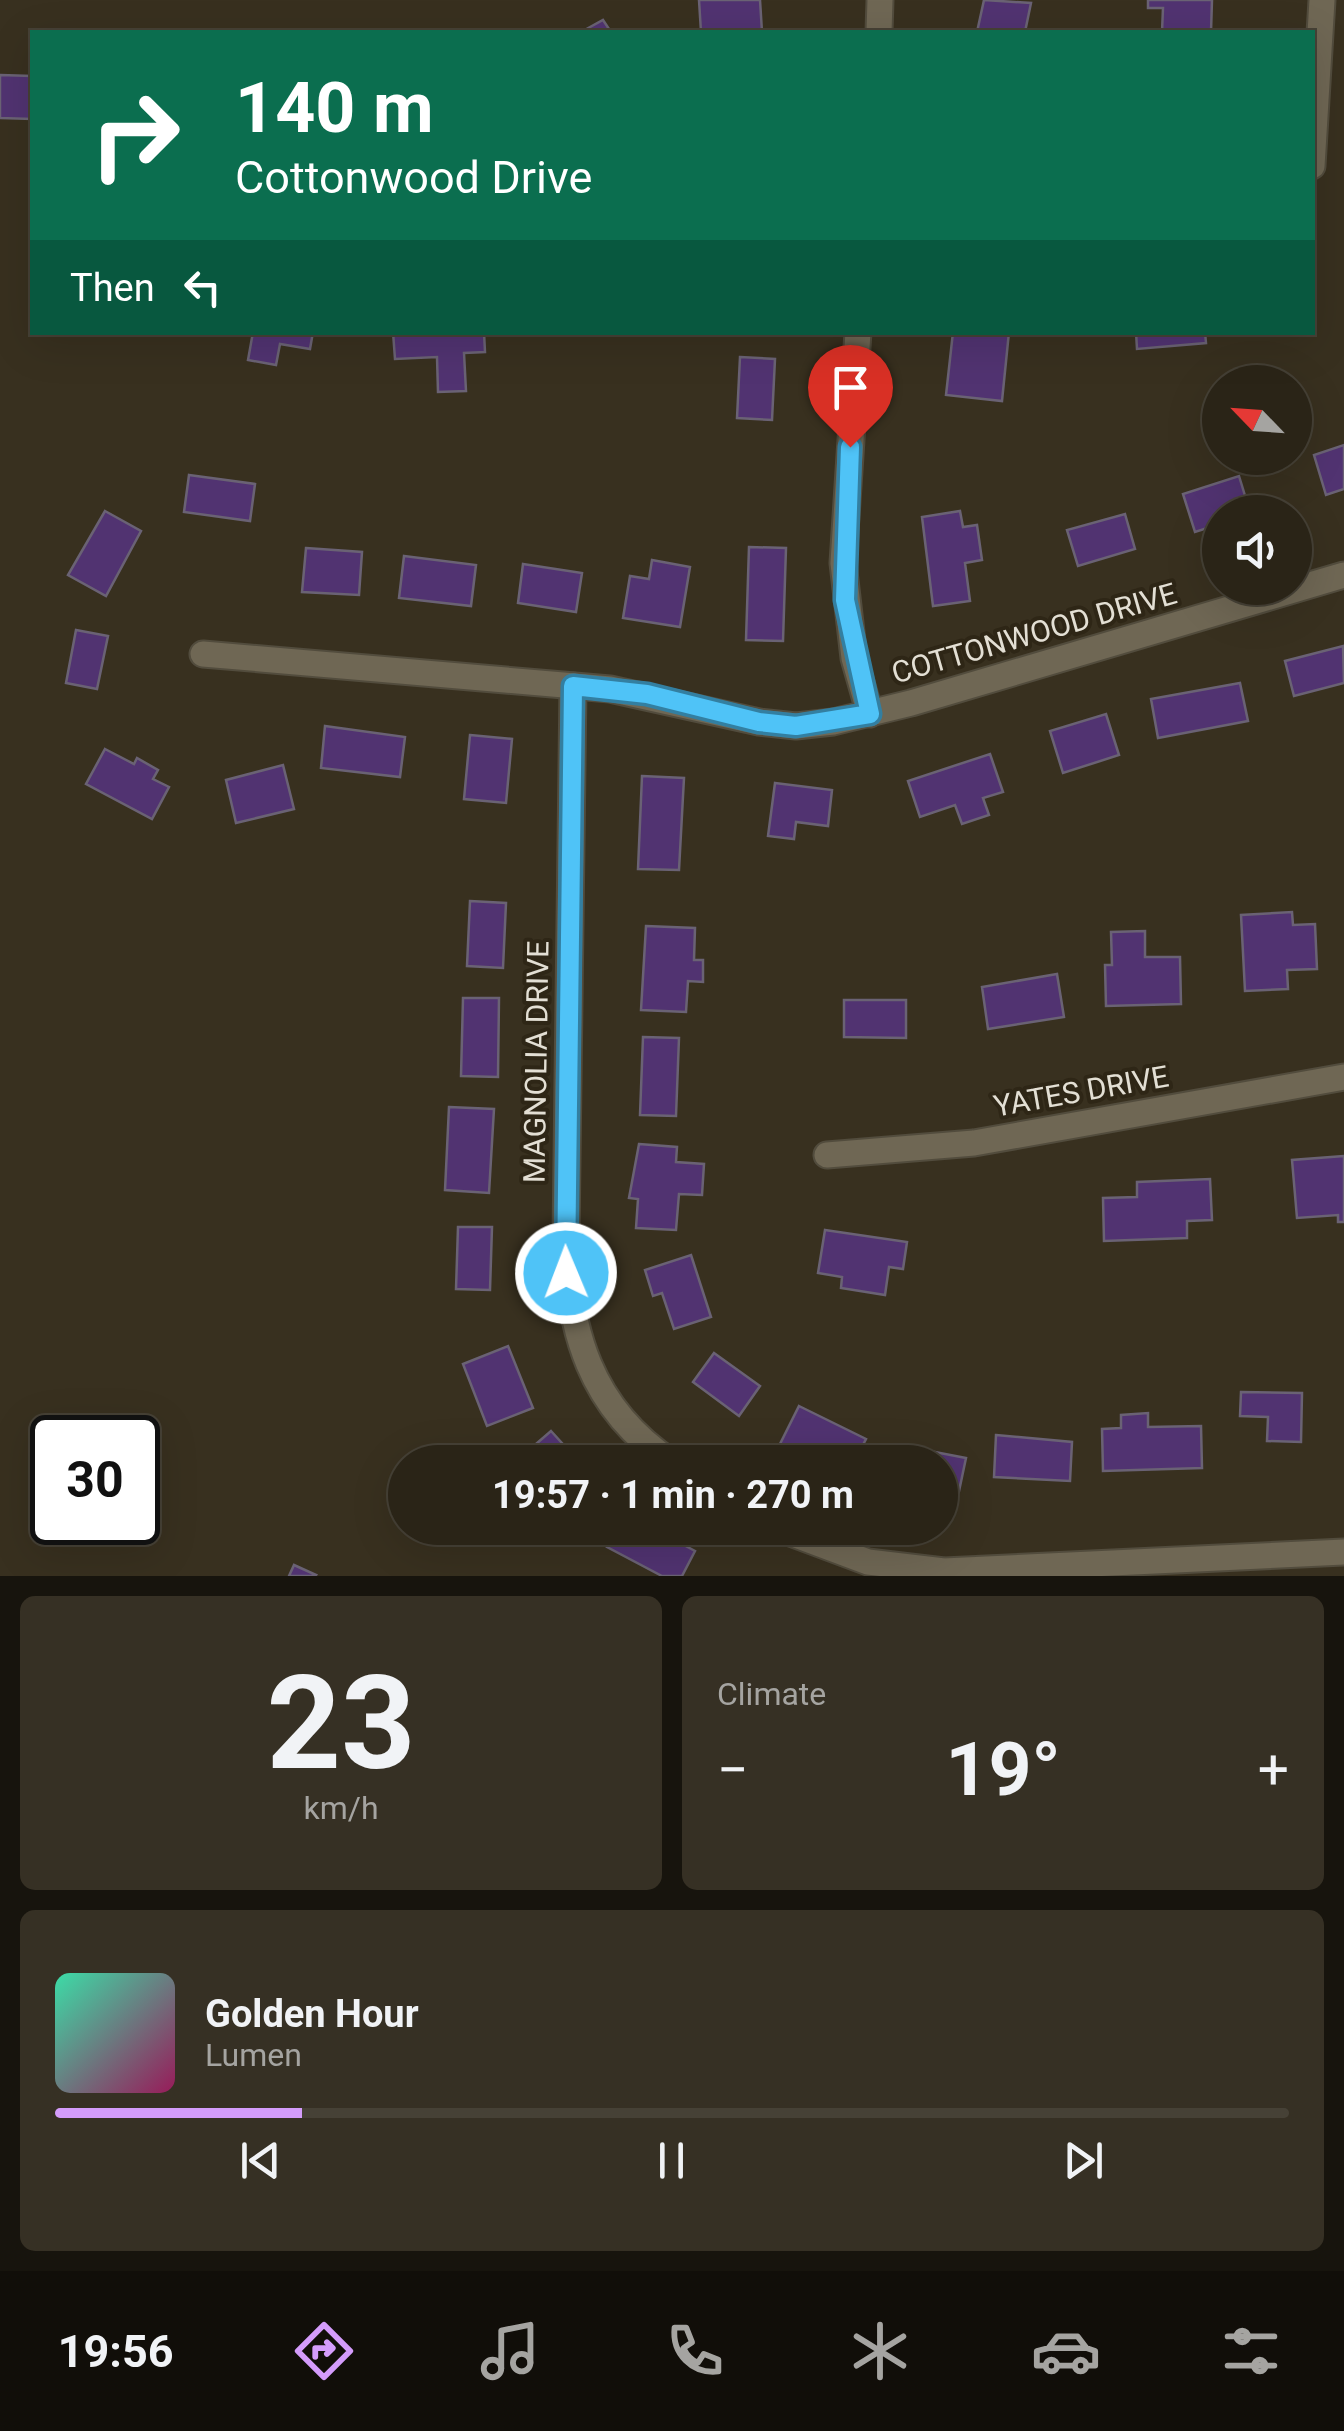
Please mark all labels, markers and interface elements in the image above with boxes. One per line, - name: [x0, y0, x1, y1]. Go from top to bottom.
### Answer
- text: 140 m: [235, 67, 434, 149]
- icon: right: [70, 70, 200, 200]
- text: Cottonwood Drive: [235, 151, 592, 204]
- icon: left: [175, 260, 230, 315]
- text: Then: [70, 266, 155, 310]
- pin: [808, 345, 893, 448]
- icon: arrive: [823, 360, 878, 415]
- north arrow: [1202, 365, 1312, 475]
- map controls: [1202, 365, 1312, 605]
- button: sound: [1202, 495, 1312, 605]
- street label: COTTONWOOD DRIVE: [887, 576, 1181, 690]
- street label: MAGNOLIA DRIVE: [516, 941, 556, 1183]
- street label: YATES DRIVE: [991, 1058, 1171, 1124]
- position arrow: [514, 1221, 618, 1325]
- speed limit sign: 30: [30, 1415, 160, 1545]
- text: 19:57 · 1 min · 270 m: [492, 1473, 854, 1517]
- text: 23: [266, 1647, 416, 1800]
- text: Climate: [717, 1675, 826, 1713]
- text: 19°: [945, 1725, 1061, 1813]
- text: −: [717, 1738, 748, 1802]
- text: +: [1258, 1738, 1289, 1802]
- text: km/h: [303, 1789, 379, 1827]
- text: Golden Hour: [205, 1992, 419, 2036]
- text: Lumen: [205, 2036, 302, 2074]
- icon: previous: [233, 2133, 288, 2188]
- icon: pause: [644, 2133, 699, 2188]
- icon: next: [1056, 2133, 1111, 2188]
- icon: directions: [289, 2316, 359, 2386]
- icon: music: [475, 2316, 545, 2386]
- icon: phone: [660, 2316, 730, 2386]
- icon: climate: [845, 2316, 915, 2386]
- icon: car: [1031, 2316, 1101, 2386]
- icon: filters: [1216, 2316, 1286, 2386]
- text: 19:56: [58, 2325, 174, 2378]

